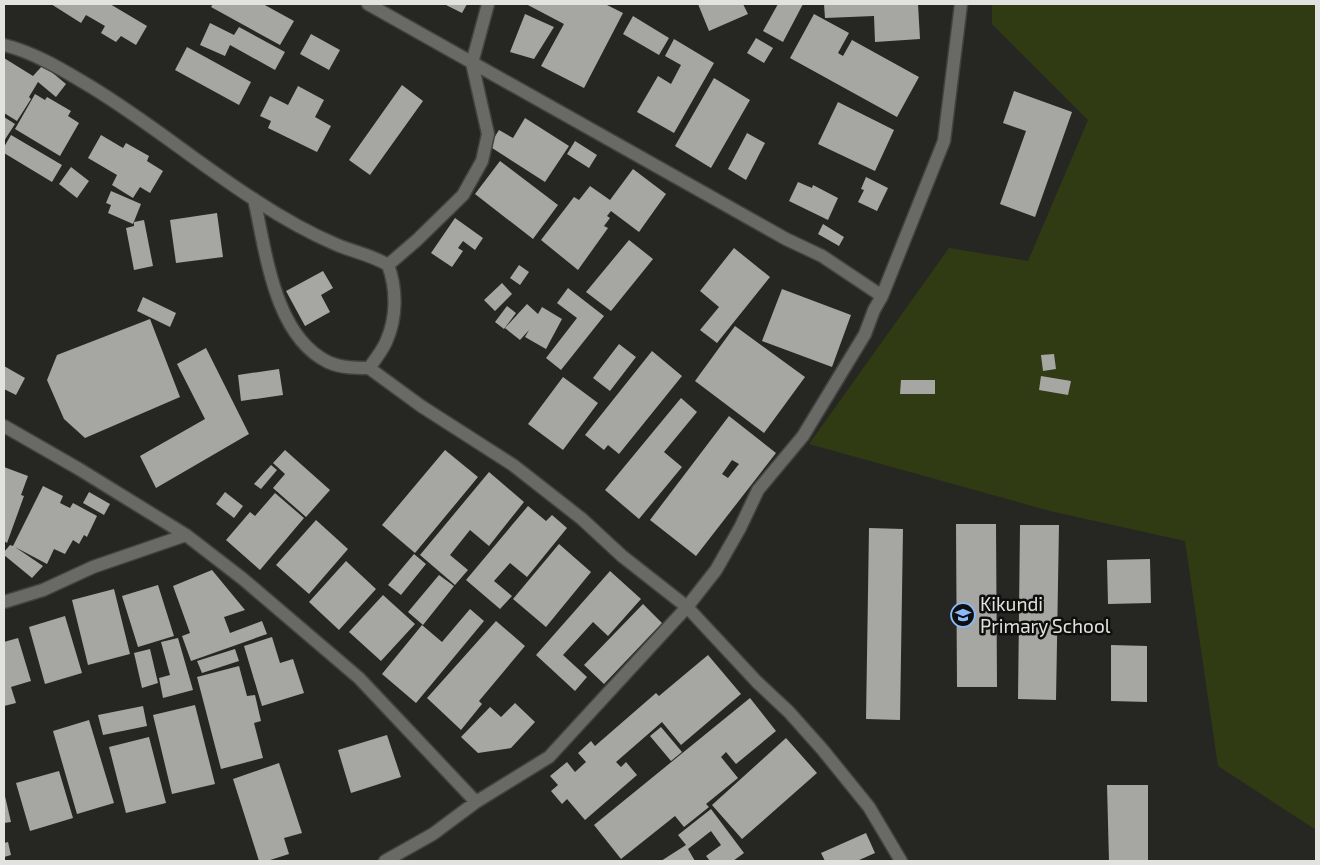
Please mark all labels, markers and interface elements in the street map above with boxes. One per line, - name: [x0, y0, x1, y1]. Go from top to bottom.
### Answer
- place label: Kikundi Primary School: [980, 592, 1111, 637]
- school or university icon: Kikundi Primary School: [950, 602, 976, 628]

